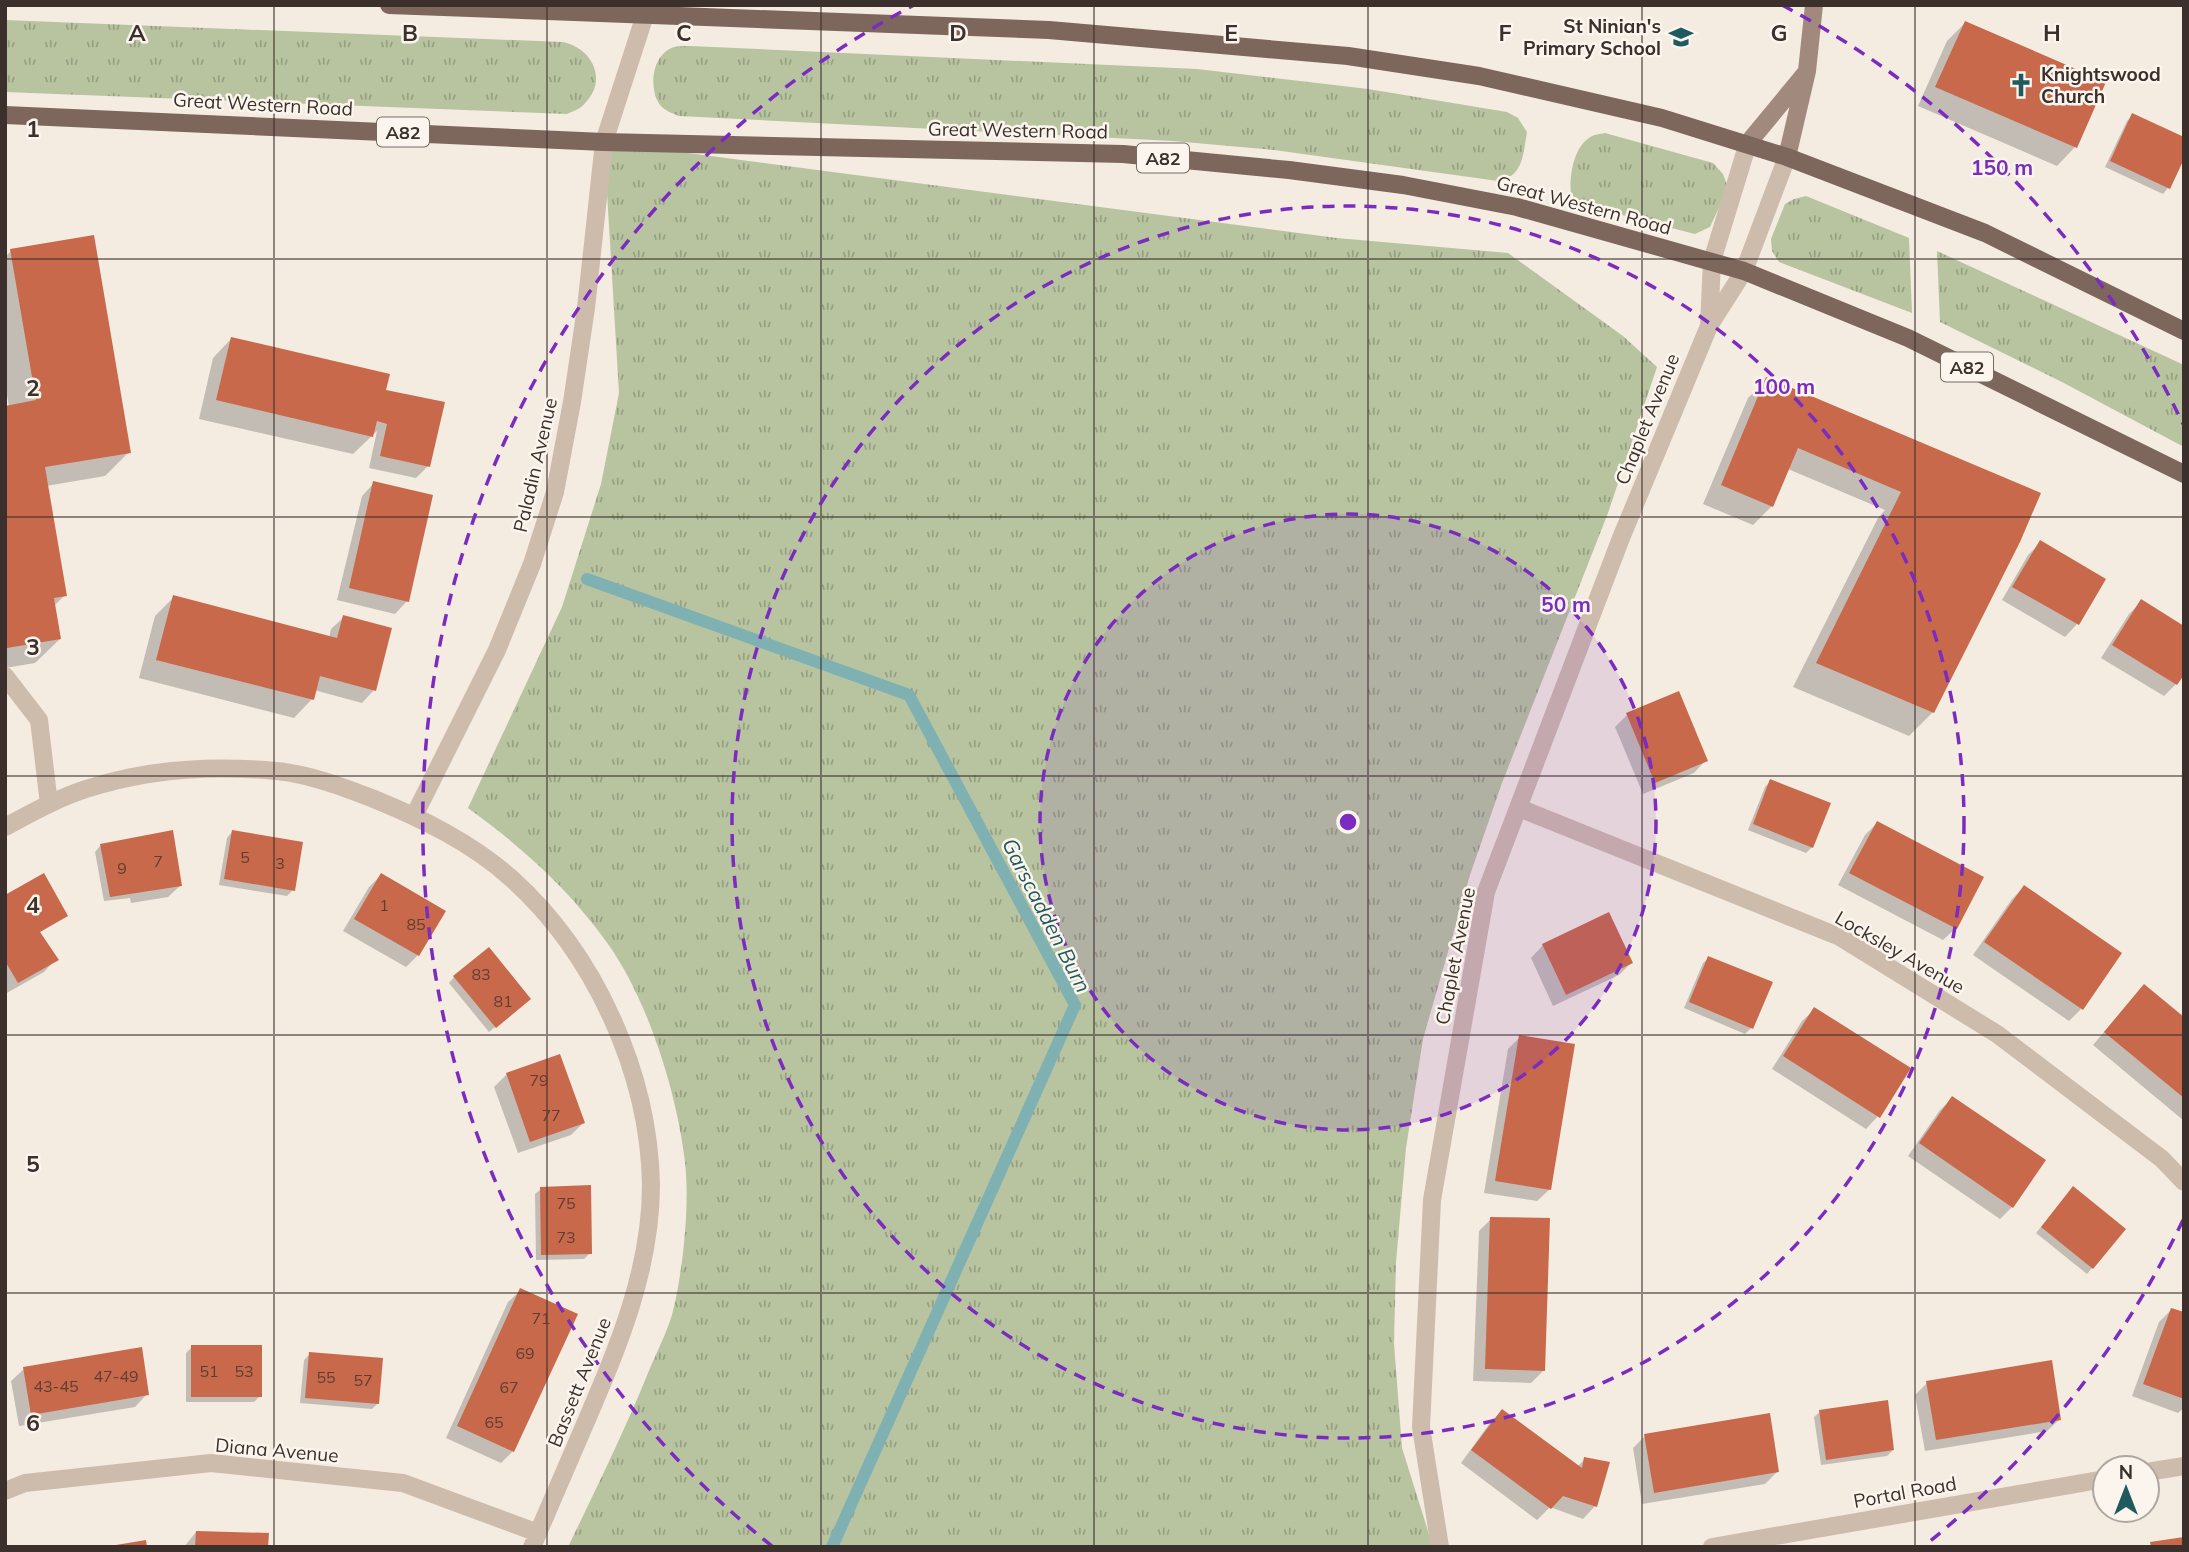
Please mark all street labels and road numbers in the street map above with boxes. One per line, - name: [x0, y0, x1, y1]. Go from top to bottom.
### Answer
- street label: Great Western Road: [172, 87, 354, 121]
- street label: Great Western Road: [928, 116, 1108, 144]
- road number: A82: [377, 118, 429, 146]
- road number: A82: [1137, 144, 1189, 173]
- street label: Great Western Road: [1494, 170, 1674, 240]
- street label: Chaplet Avenue: [1610, 350, 1684, 488]
- road number: A82: [1941, 352, 1993, 382]
- street label: Paladin Avenue: [508, 395, 562, 535]
- street label: Chaplet Avenue: [1430, 885, 1480, 1027]
- street label: Locksley Avenue: [1831, 905, 1969, 999]
- street label: Bassett Avenue: [542, 1314, 616, 1450]
- street label: Diana Avenue: [214, 1433, 340, 1467]
- street label: Portal Road: [1852, 1471, 1958, 1513]

